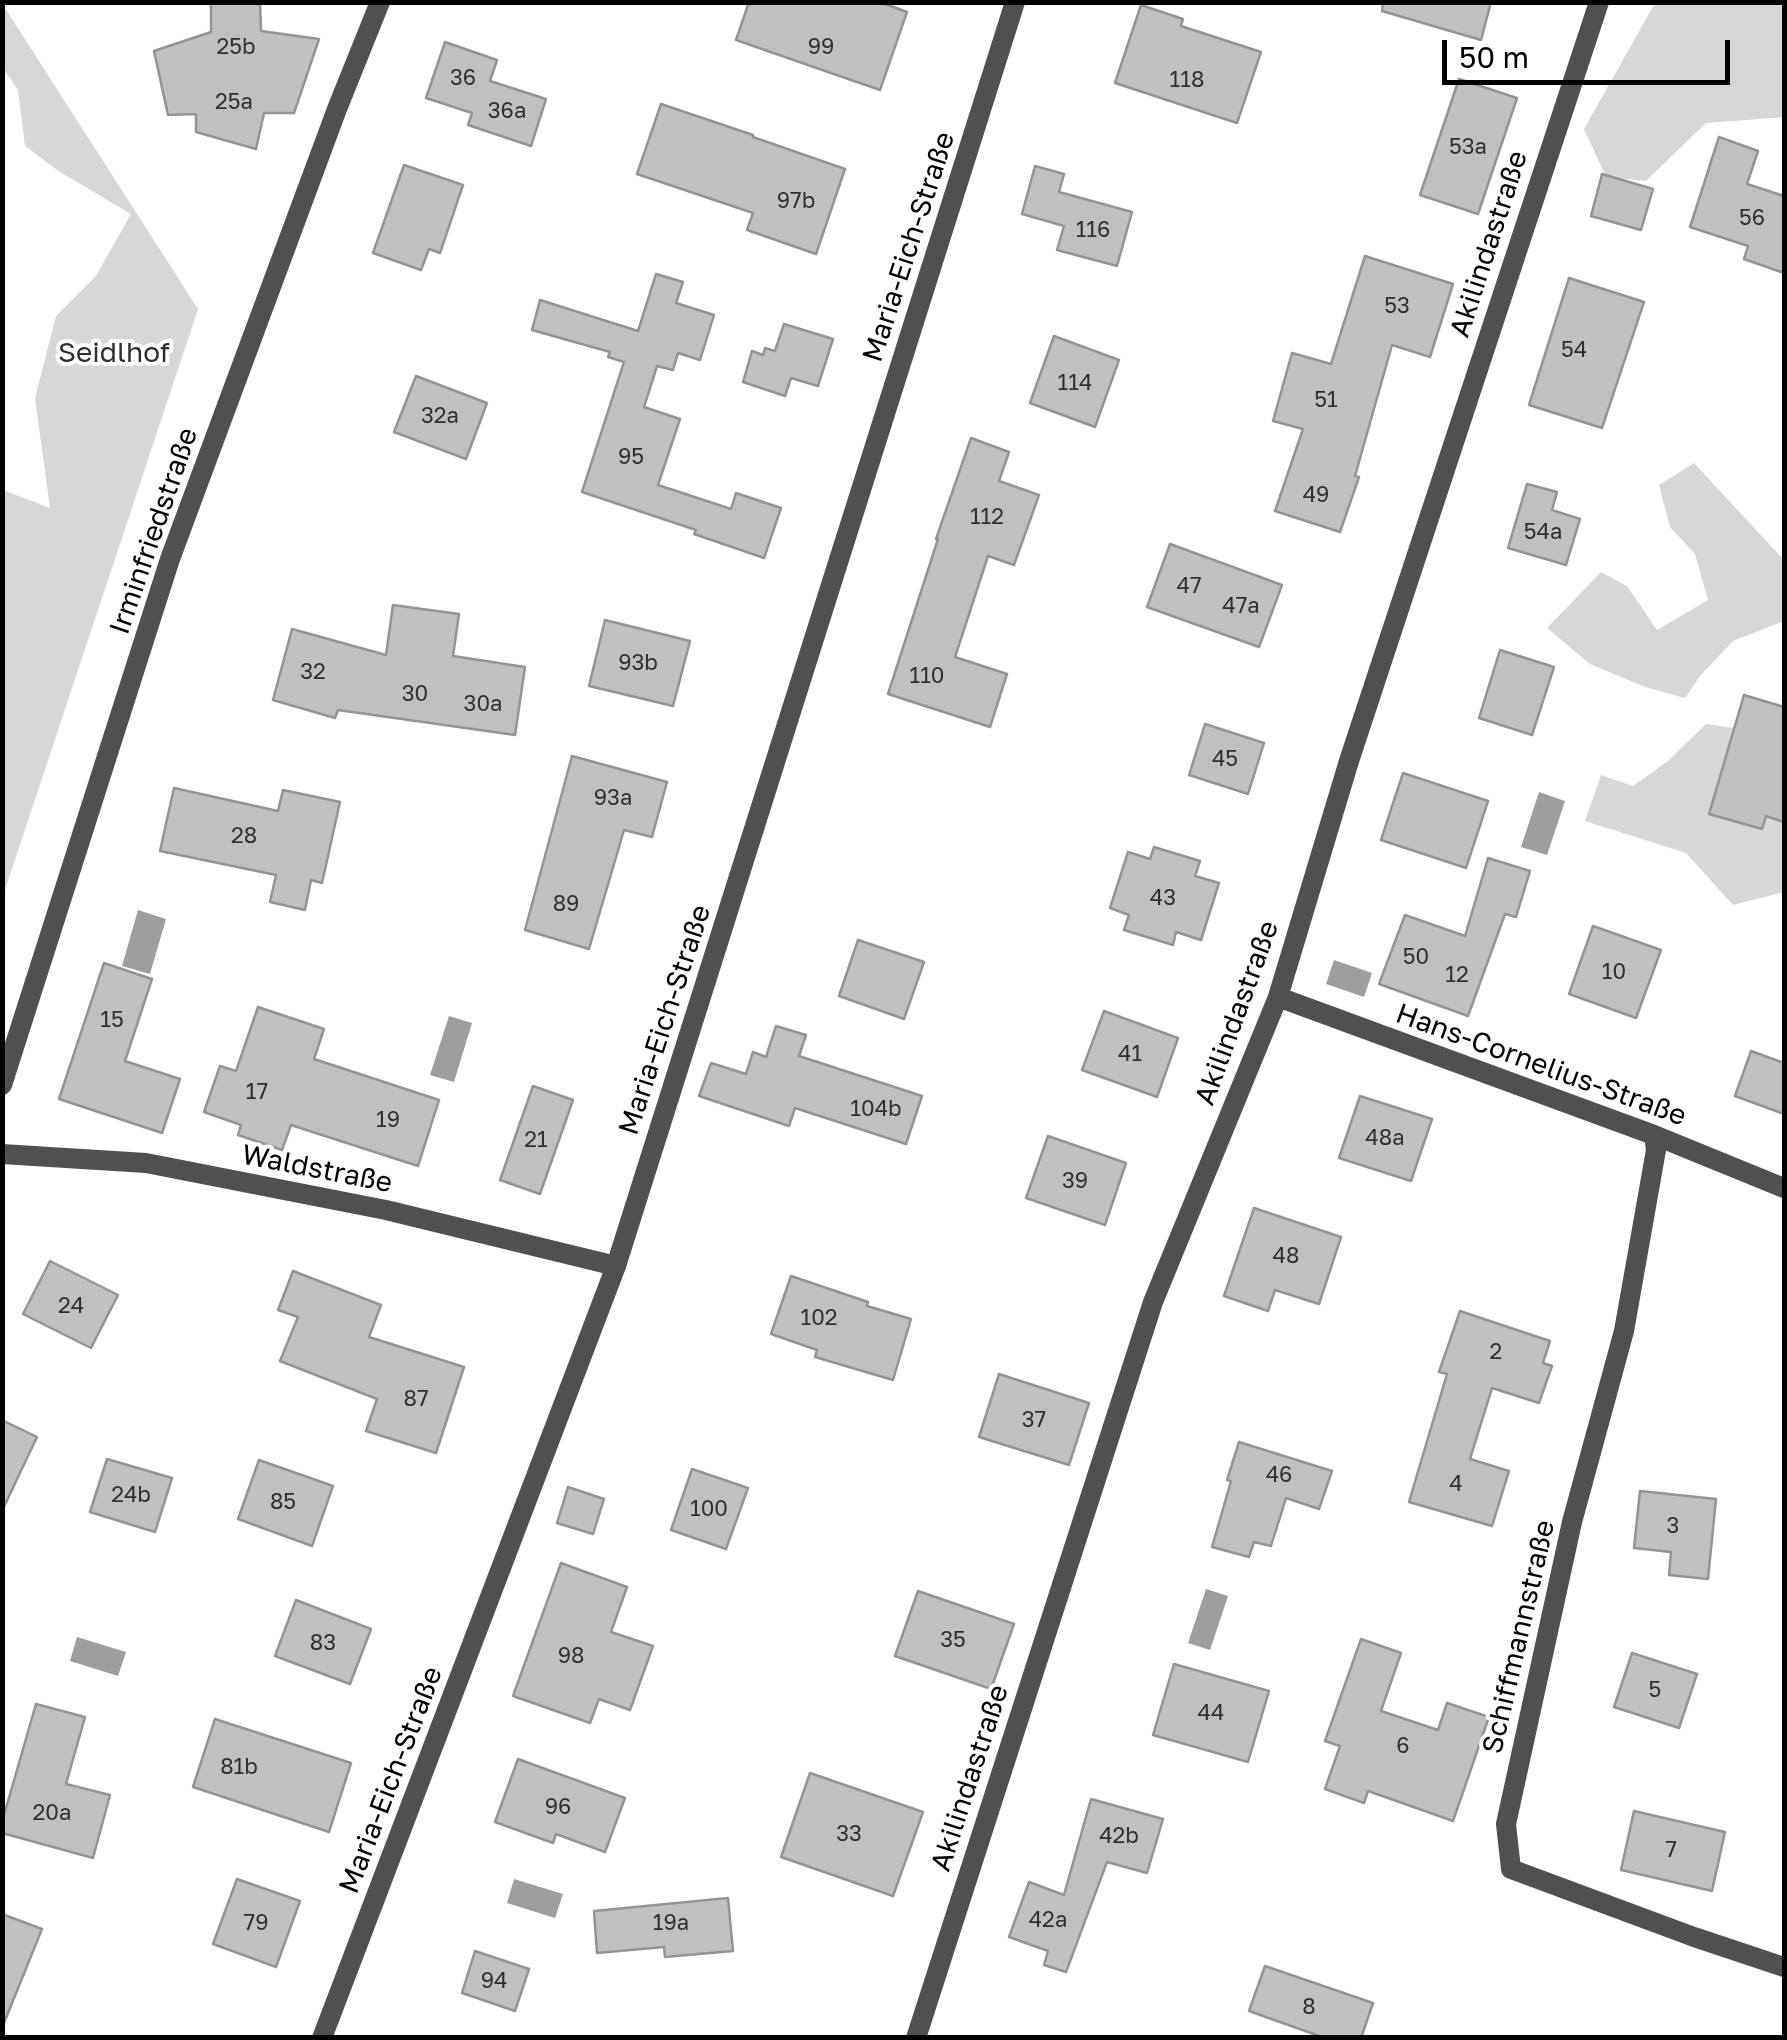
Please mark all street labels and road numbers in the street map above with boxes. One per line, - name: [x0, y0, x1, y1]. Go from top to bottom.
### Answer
- street label: Maria-Eich-Straße: [856, 128, 962, 366]
- street label: Akilindastraße: [1443, 147, 1535, 341]
- street label: Irminfriedstraße: [103, 423, 205, 639]
- street label: Maria-Eich-Straße: [612, 901, 718, 1139]
- street label: Akilindastraße: [1188, 916, 1286, 1110]
- street label: Hans-Cornelius-Straße: [1391, 997, 1691, 1133]
- street label: Waldstraße: [239, 1138, 395, 1200]
- street label: Schiffmannstraße: [1476, 1517, 1562, 1757]
- street label: Maria-Eich-Straße: [332, 1662, 450, 1898]
- street label: Akilindastraße: [924, 1681, 1016, 1875]

